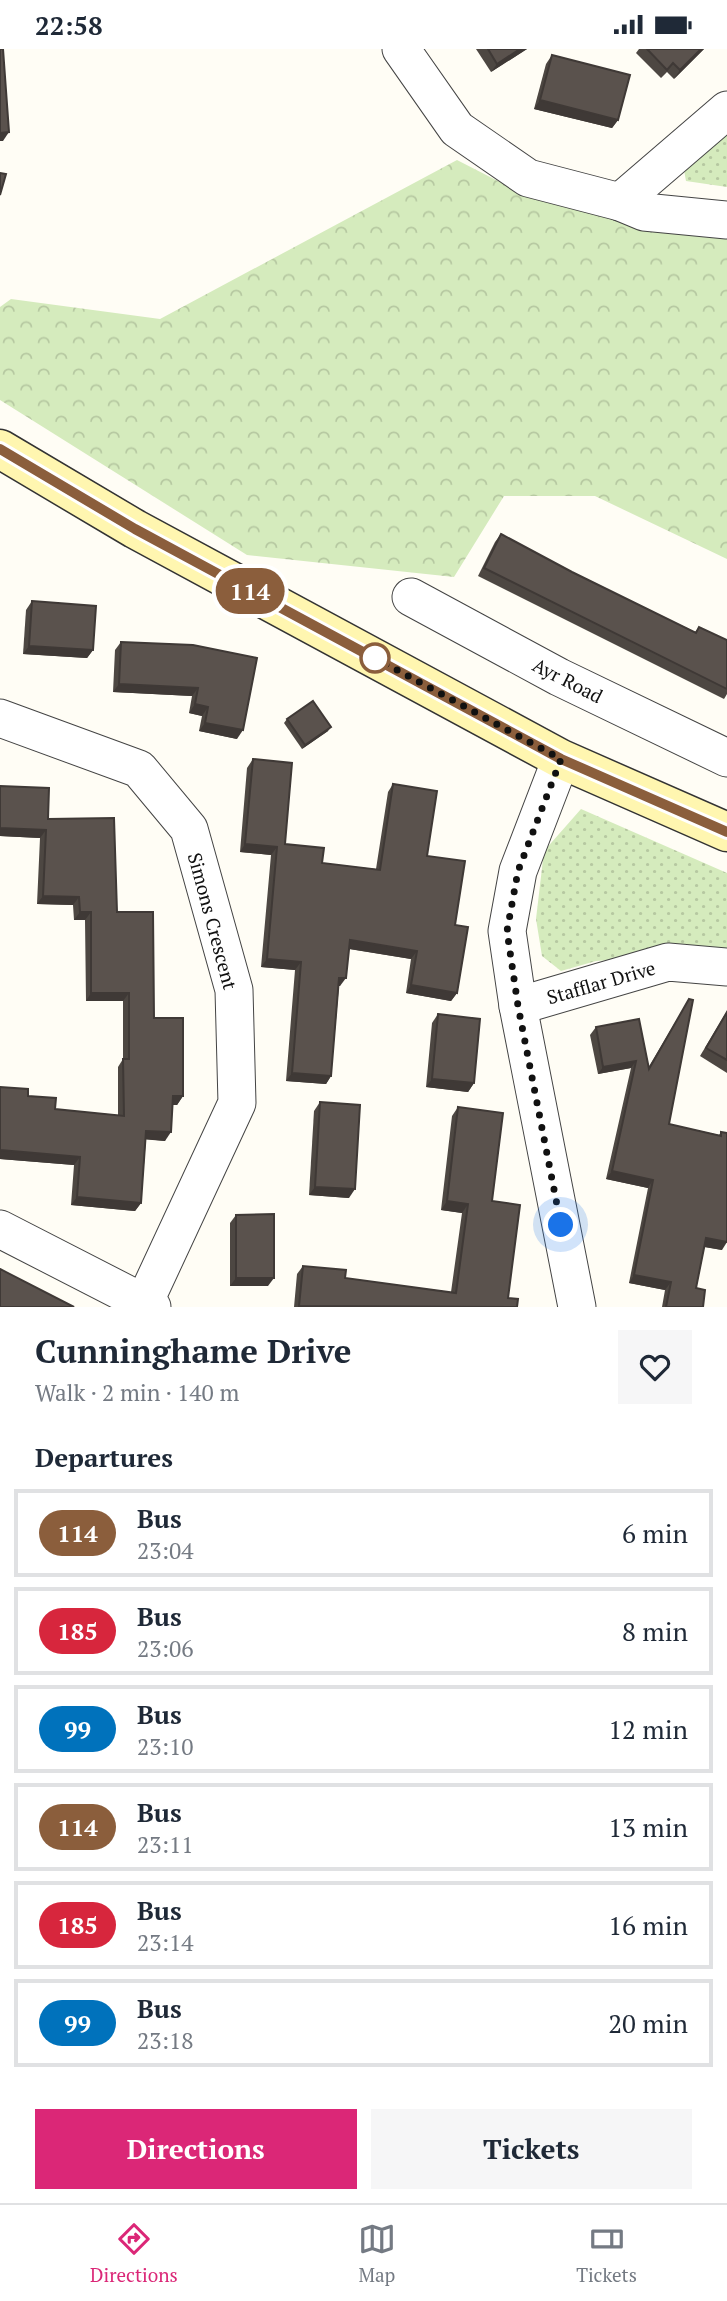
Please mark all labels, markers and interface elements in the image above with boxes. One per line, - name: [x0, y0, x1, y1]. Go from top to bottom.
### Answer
- text: 22:58: [35, 8, 103, 42]
- line badge: 114: [210, 568, 290, 614]
- text: 114: [230, 575, 270, 607]
- unlabelled marker: [360, 643, 390, 673]
- street label: Ayr Road: [529, 652, 608, 708]
- street label: Simons Crescent: [183, 850, 243, 992]
- street label: Stafflar Drive: [544, 955, 658, 1009]
- your location: [543, 1207, 578, 1242]
- text: Cunninghame Drive: [35, 1329, 351, 1372]
- button: heart: [618, 1330, 692, 1404]
- text: Walk · 2 min · 140 m: [35, 1377, 239, 1408]
- text: Departures: [35, 1440, 173, 1474]
- text: Bus: [137, 1501, 182, 1535]
- text: 6 min: [622, 1516, 688, 1550]
- text: 114: [57, 1517, 98, 1549]
- text: 23:04: [137, 1535, 194, 1566]
- text: Bus: [137, 1599, 182, 1633]
- text: 8 min: [622, 1614, 688, 1648]
- text: 185: [57, 1615, 98, 1647]
- text: 23:06: [137, 1633, 194, 1664]
- text: Bus: [137, 1697, 182, 1731]
- text: 12 min: [608, 1712, 688, 1746]
- text: 99: [64, 1713, 91, 1745]
- text: 23:10: [137, 1731, 194, 1762]
- text: Bus: [137, 1795, 182, 1829]
- text: 13 min: [608, 1810, 688, 1844]
- text: 114: [57, 1811, 98, 1843]
- text: 23:11: [137, 1829, 194, 1860]
- text: Bus: [137, 1893, 182, 1927]
- text: 16 min: [608, 1908, 688, 1942]
- text: 185: [57, 1909, 98, 1941]
- text: 23:14: [137, 1927, 194, 1958]
- text: Bus: [137, 1991, 182, 2025]
- text: 20 min: [608, 2006, 688, 2040]
- text: 99: [64, 2007, 91, 2039]
- text: 23:18: [137, 2025, 194, 2056]
- button: Directions: [35, 2109, 357, 2189]
- button: Tickets: [371, 2109, 692, 2189]
- tab: Directions: [90, 2220, 178, 2287]
- tab: Map: [358, 2220, 396, 2287]
- tab: Tickets: [576, 2220, 637, 2287]

